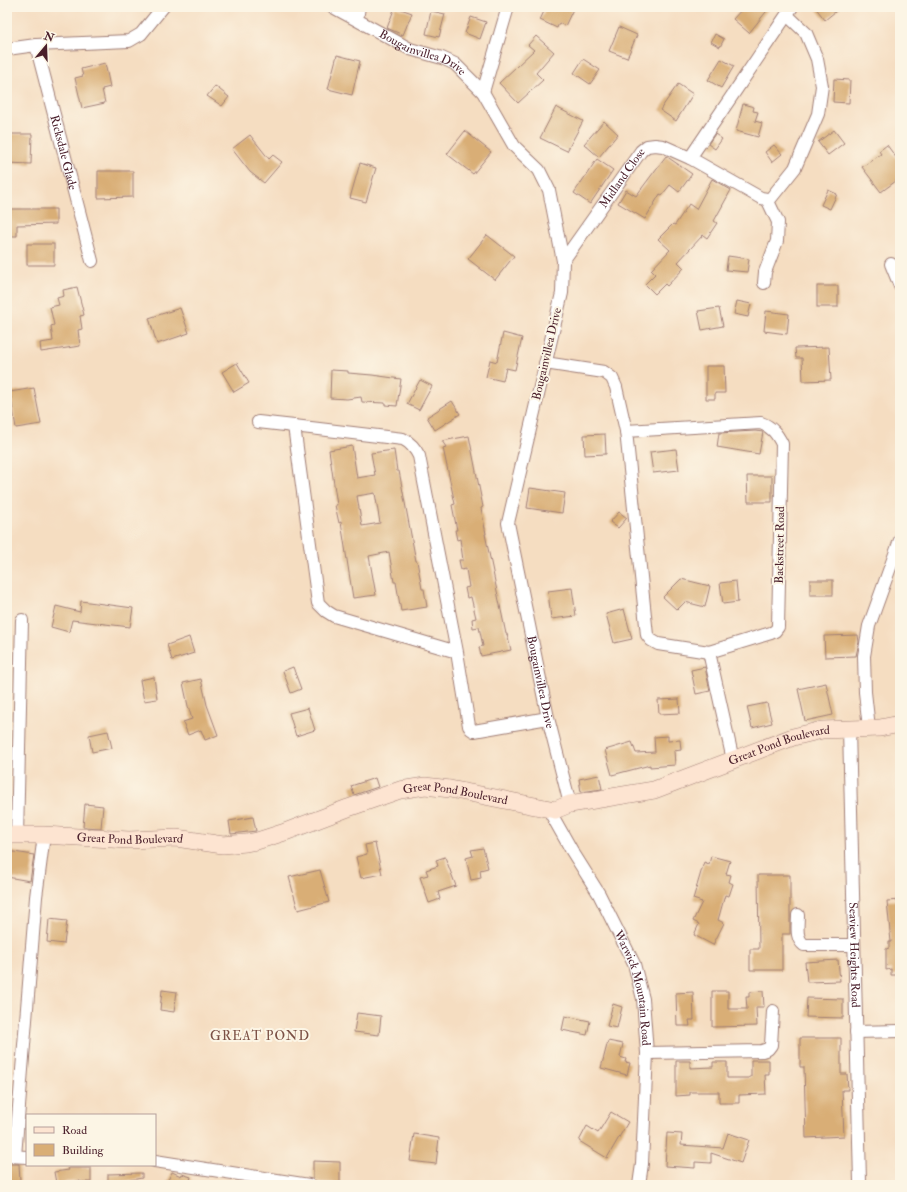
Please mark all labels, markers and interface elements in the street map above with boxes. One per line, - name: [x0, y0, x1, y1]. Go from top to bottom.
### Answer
- north arrow: [26, 26, 66, 66]
- street label: Bougainvillea Drive: [377, 26, 469, 78]
- text: N: [41, 29, 57, 45]
- street label: Ricksdale Glade: [47, 113, 81, 192]
- street label: Midland Close: [596, 145, 648, 211]
- street label: Bougainvillea Drive: [529, 306, 565, 402]
- street label: Backstreet Road: [772, 506, 788, 584]
- street label: Bougainvillea Drive: [524, 634, 558, 730]
- street label: Great Pond Boulevard: [726, 722, 830, 768]
- street label: Great Pond Boulevard: [402, 778, 509, 808]
- street label: Great Pond Boulevard: [76, 829, 184, 848]
- street label: Seaview Heights Road: [846, 902, 863, 1008]
- street label: Warwick Mountain Road: [610, 927, 654, 1046]
- district label: GREAT POND: [210, 1028, 310, 1044]
- legend: [26, 1114, 156, 1166]
- text: Road: [62, 1123, 87, 1138]
- text: Building: [62, 1143, 105, 1158]

